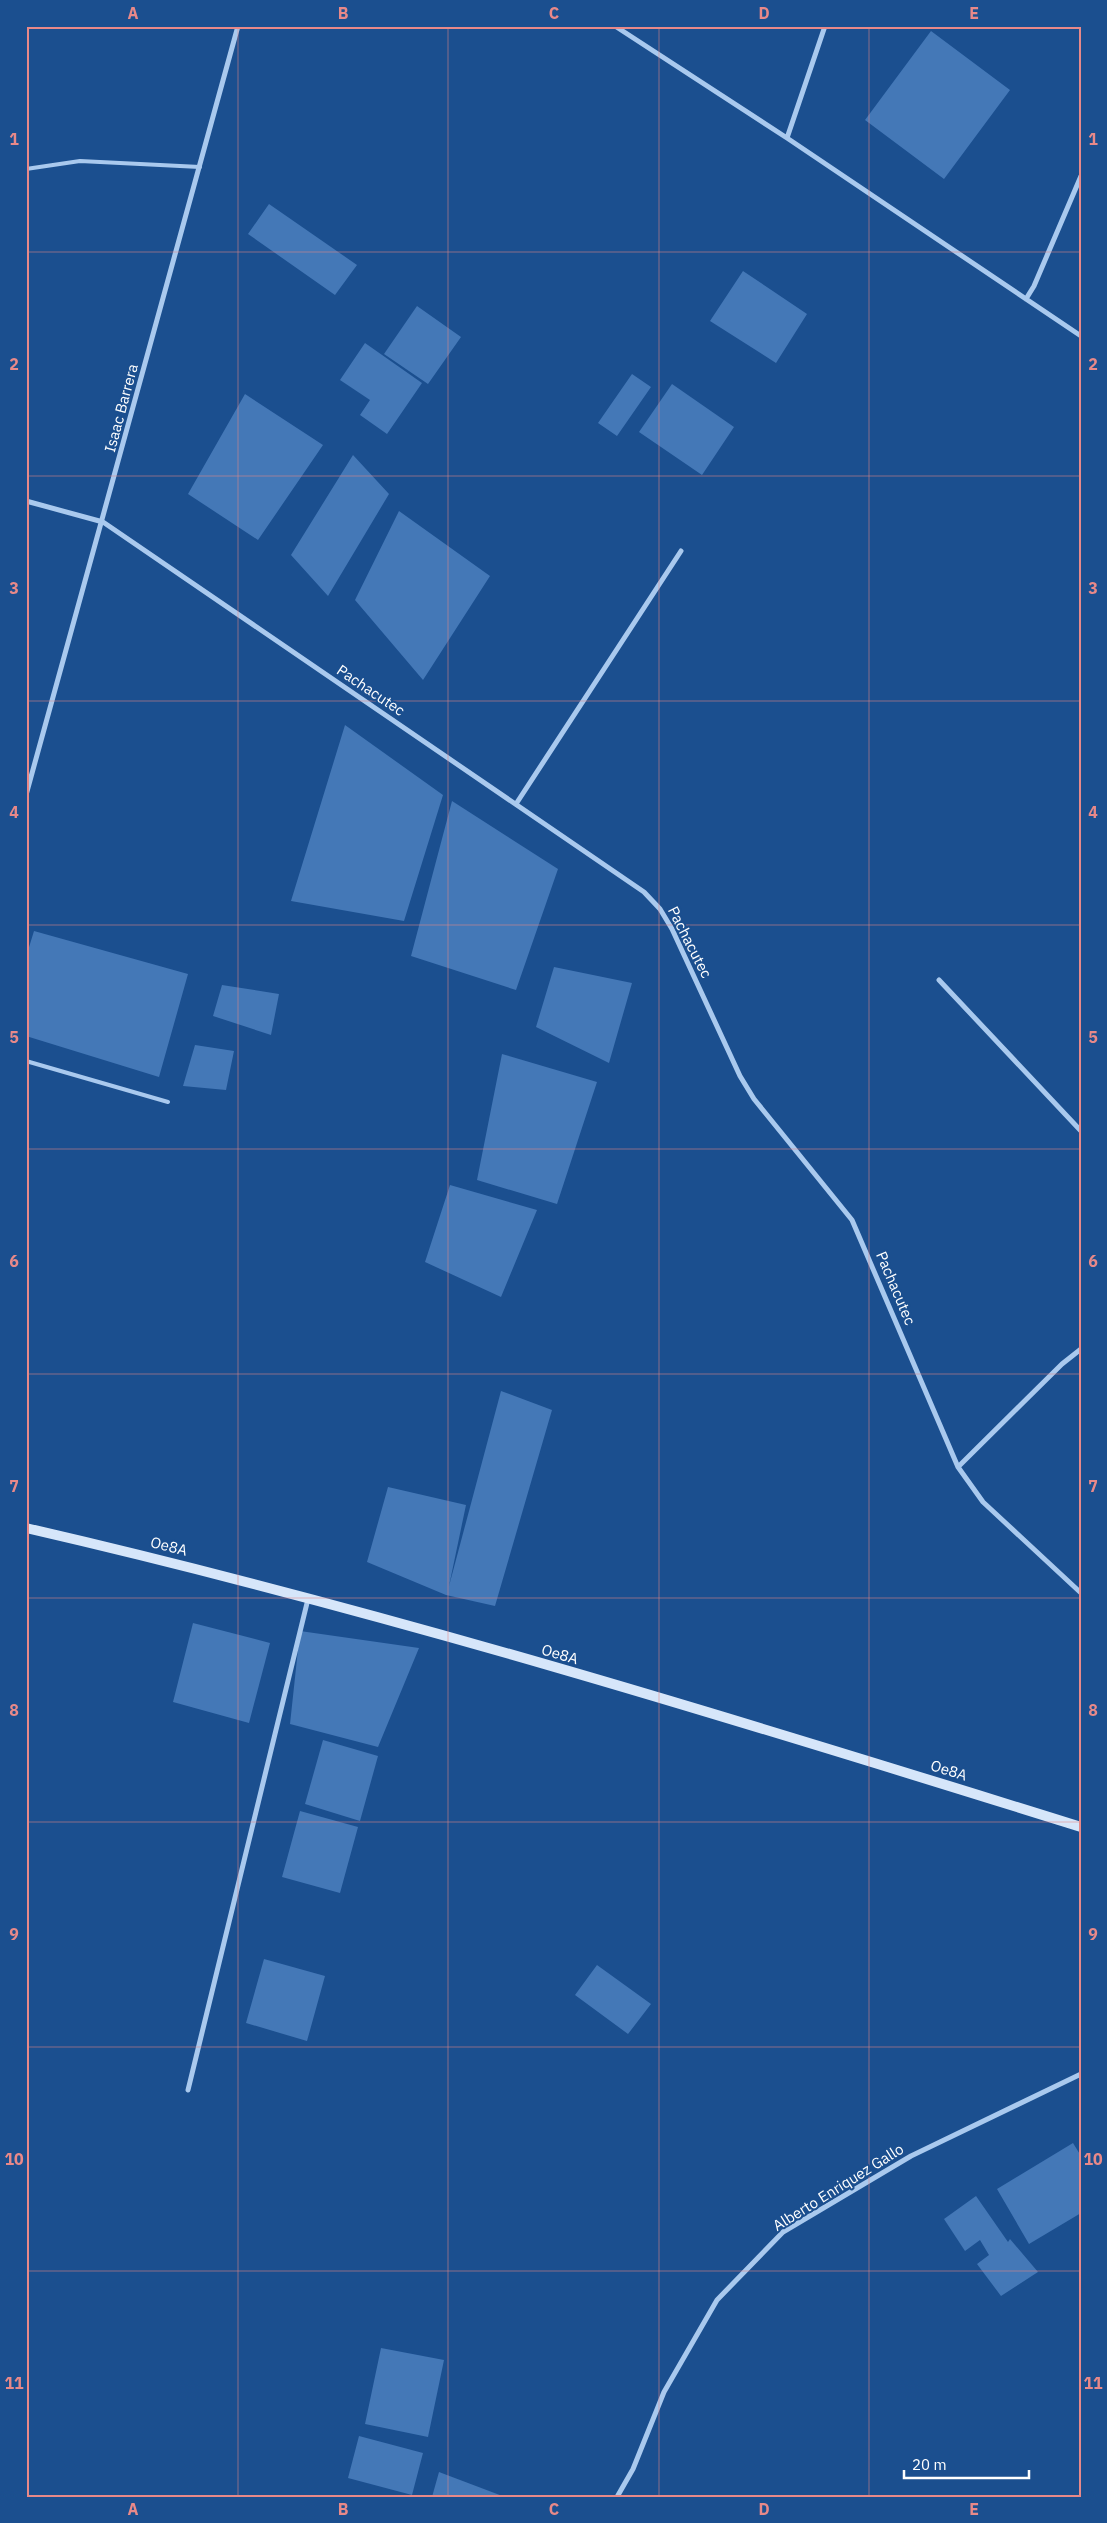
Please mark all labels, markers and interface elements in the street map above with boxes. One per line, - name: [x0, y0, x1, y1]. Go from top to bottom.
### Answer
- text: A: [128, 3, 139, 23]
- text: B: [338, 3, 349, 23]
- text: C: [549, 3, 559, 23]
- text: D: [758, 3, 770, 23]
- text: E: [969, 3, 979, 23]
- text: 1: [9, 129, 19, 149]
- text: 1: [1088, 129, 1098, 149]
- text: 2: [9, 354, 19, 374]
- text: 2: [1088, 354, 1098, 374]
- street label: Isaac Barrera: [100, 362, 142, 454]
- text: 3: [9, 578, 19, 598]
- text: 3: [1088, 578, 1098, 598]
- street label: Pachacutec: [333, 660, 409, 720]
- text: 4: [9, 802, 19, 822]
- text: 4: [1088, 802, 1098, 822]
- street label: Pachacutec: [664, 903, 716, 982]
- text: 5: [9, 1027, 19, 1047]
- text: 5: [1088, 1027, 1098, 1047]
- street label: Pachacutec: [872, 1248, 920, 1328]
- text: 6: [9, 1251, 19, 1271]
- text: 6: [1088, 1251, 1098, 1271]
- text: 7: [9, 1476, 19, 1496]
- text: 7: [1088, 1476, 1098, 1496]
- street label: Oe8A: [149, 1532, 190, 1560]
- street label: Oe8A: [539, 1640, 581, 1668]
- text: 8: [9, 1700, 19, 1720]
- text: 8: [1088, 1700, 1098, 1720]
- street label: Oe8A: [928, 1755, 970, 1785]
- text: 9: [9, 1924, 19, 1944]
- text: 9: [1088, 1924, 1098, 1944]
- street label: Alberto Enriquez Gallo: [769, 2139, 907, 2235]
- text: 10: [4, 2149, 24, 2169]
- text: 10: [1083, 2149, 1103, 2169]
- text: 11: [4, 2373, 24, 2393]
- text: 11: [1083, 2373, 1103, 2393]
- scale bar: [904, 2448, 1030, 2480]
- text: 20 m: [912, 2455, 947, 2474]
- text: A: [128, 2499, 139, 2519]
- text: B: [338, 2499, 349, 2519]
- text: C: [549, 2499, 559, 2519]
- text: D: [758, 2499, 770, 2519]
- text: E: [969, 2499, 979, 2519]

